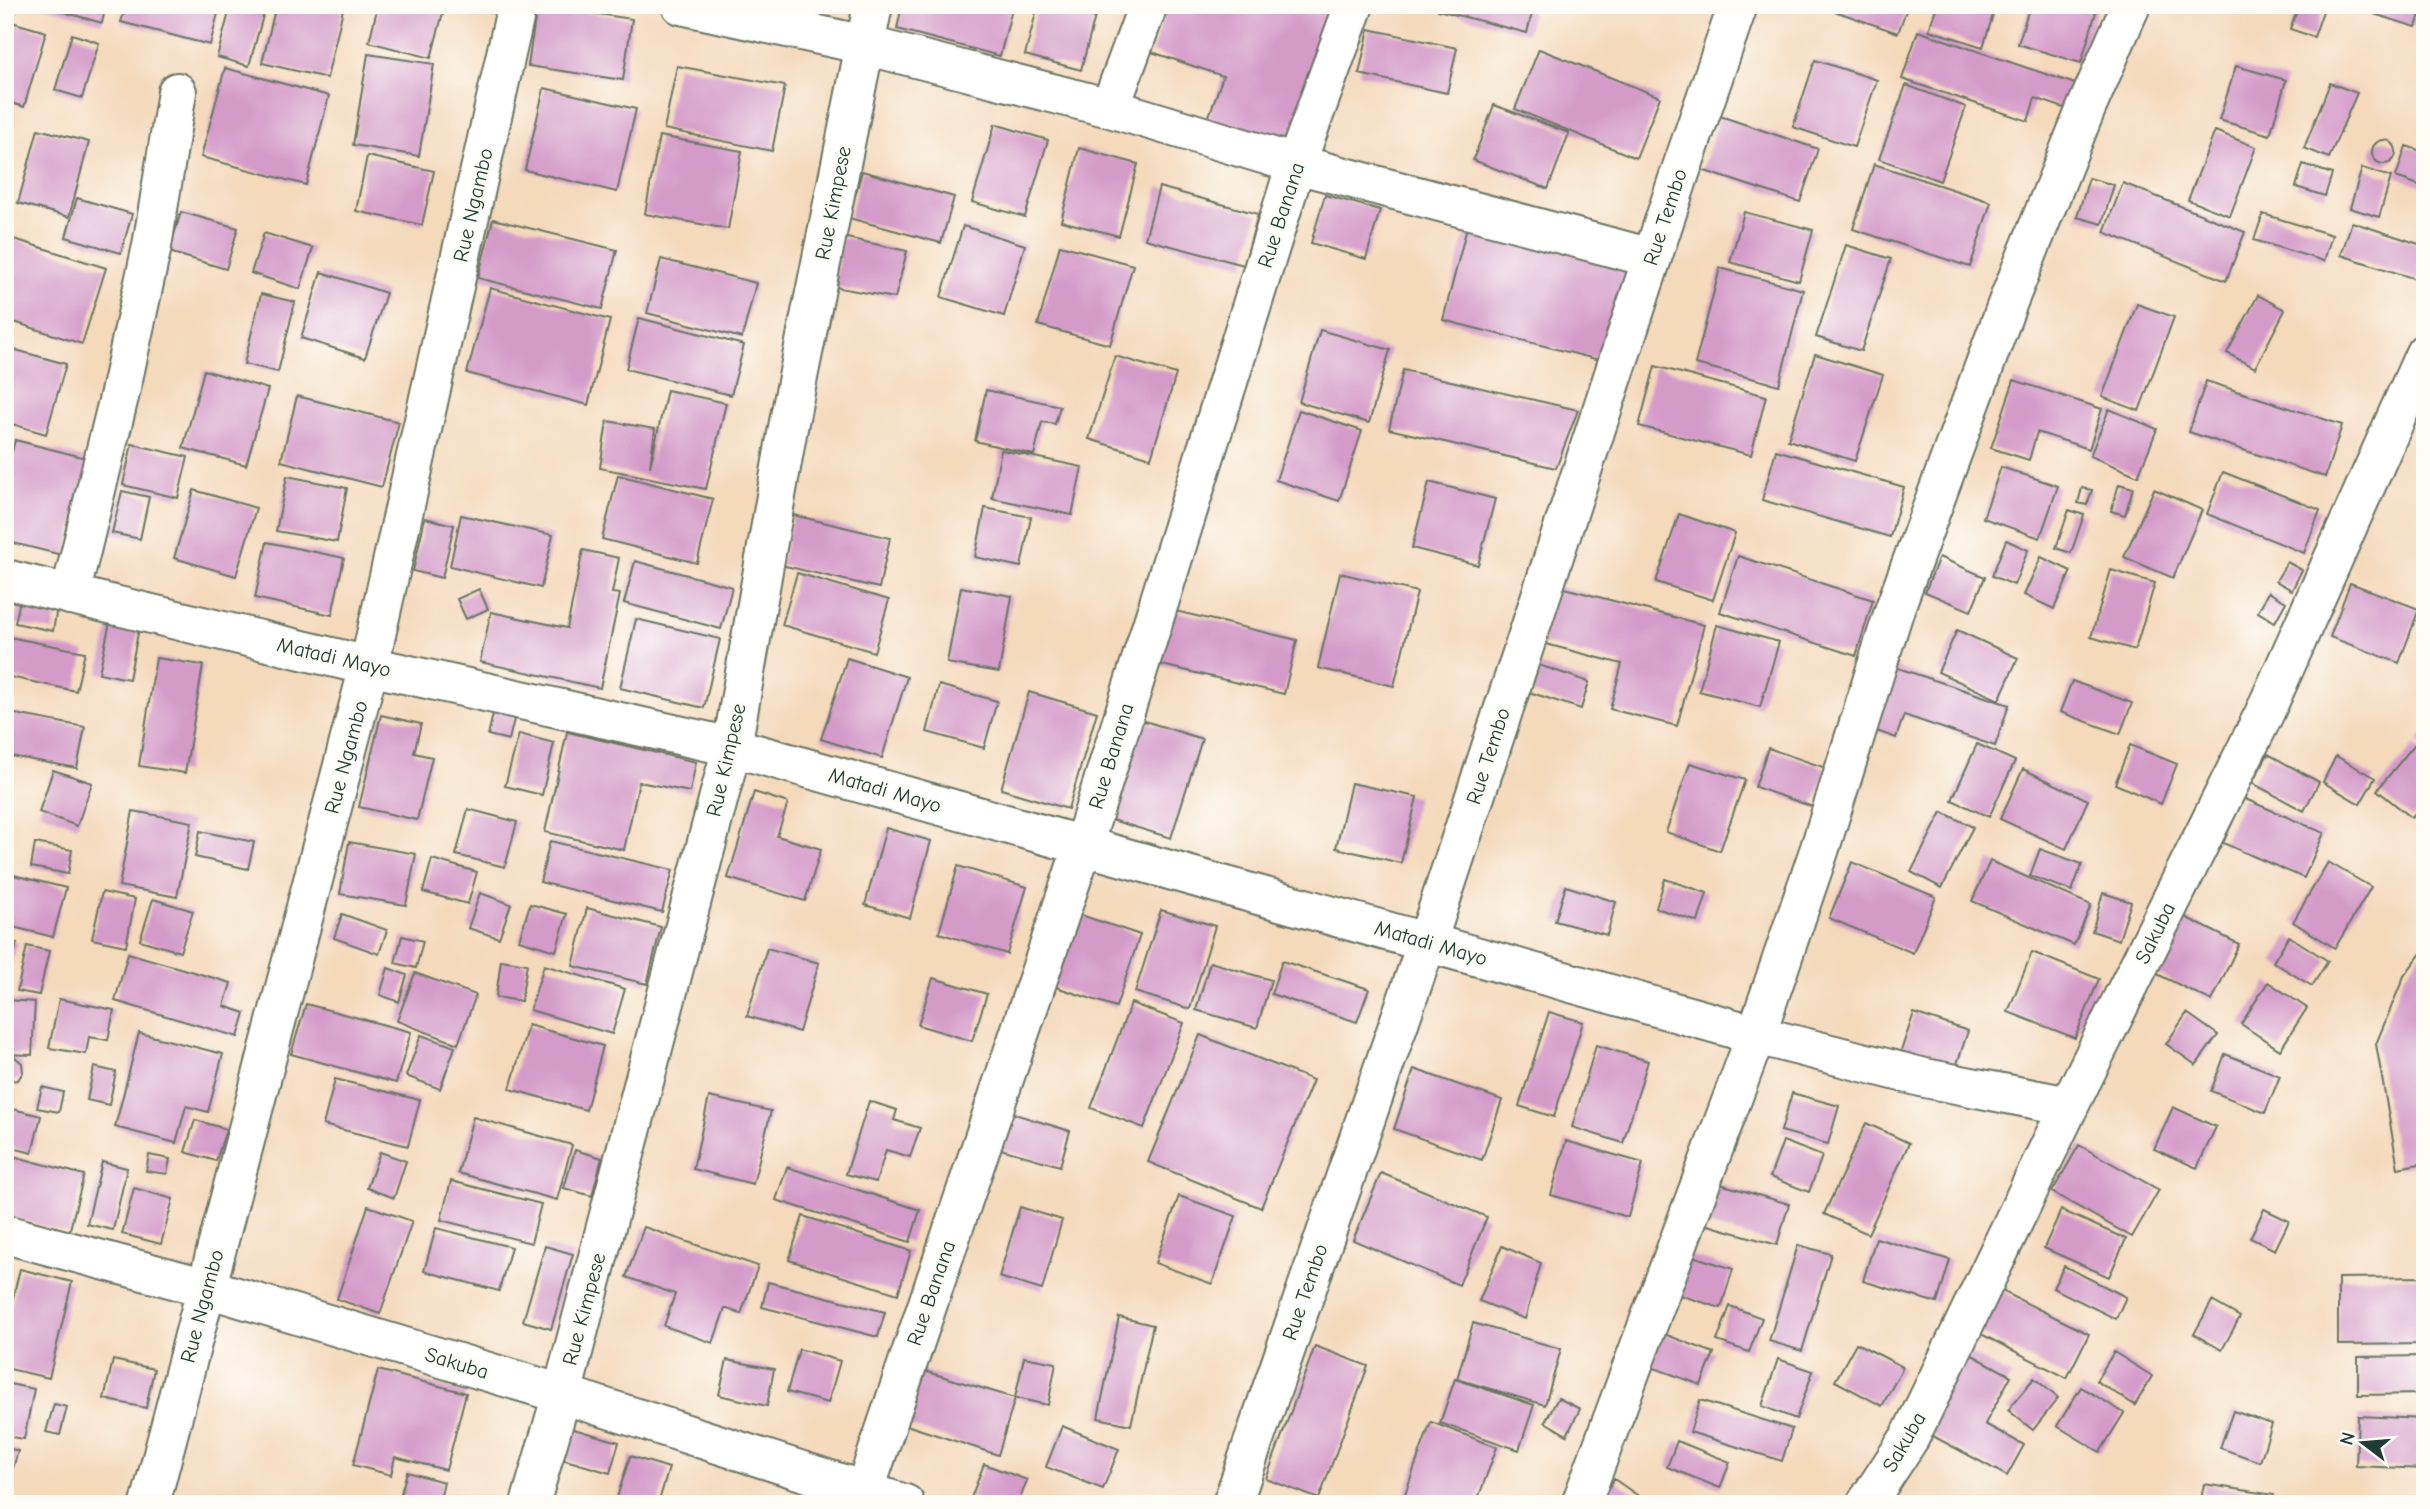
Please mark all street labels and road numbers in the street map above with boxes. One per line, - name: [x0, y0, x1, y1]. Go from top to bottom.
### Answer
- street label: Rue Kimpese: [810, 144, 856, 262]
- street label: Rue Ngambo: [448, 146, 498, 264]
- street label: Rue Banana: [1253, 159, 1309, 271]
- street label: Rue Tembo: [1638, 166, 1692, 268]
- street label: Matadi Mayo: [275, 632, 393, 682]
- street label: Rue Ngambo: [319, 698, 373, 816]
- street label: Rue Banana: [1084, 700, 1138, 812]
- street label: Rue Kimpese: [701, 701, 751, 819]
- street label: Rue Tembo: [1461, 705, 1515, 807]
- street label: Matadi Mayo: [826, 762, 944, 818]
- street label: Sakuba: [2130, 898, 2180, 968]
- street label: Matadi Mayo: [1372, 915, 1490, 971]
- street label: Rue Banana: [902, 1237, 960, 1349]
- street label: Rue Tembo: [1277, 1241, 1333, 1343]
- street label: Rue Ngambo: [175, 1247, 229, 1365]
- street label: Rue Kimpese: [557, 1250, 611, 1368]
- street label: Sakuba: [422, 1342, 492, 1384]
- street label: Sakuba: [1877, 1408, 1931, 1476]

